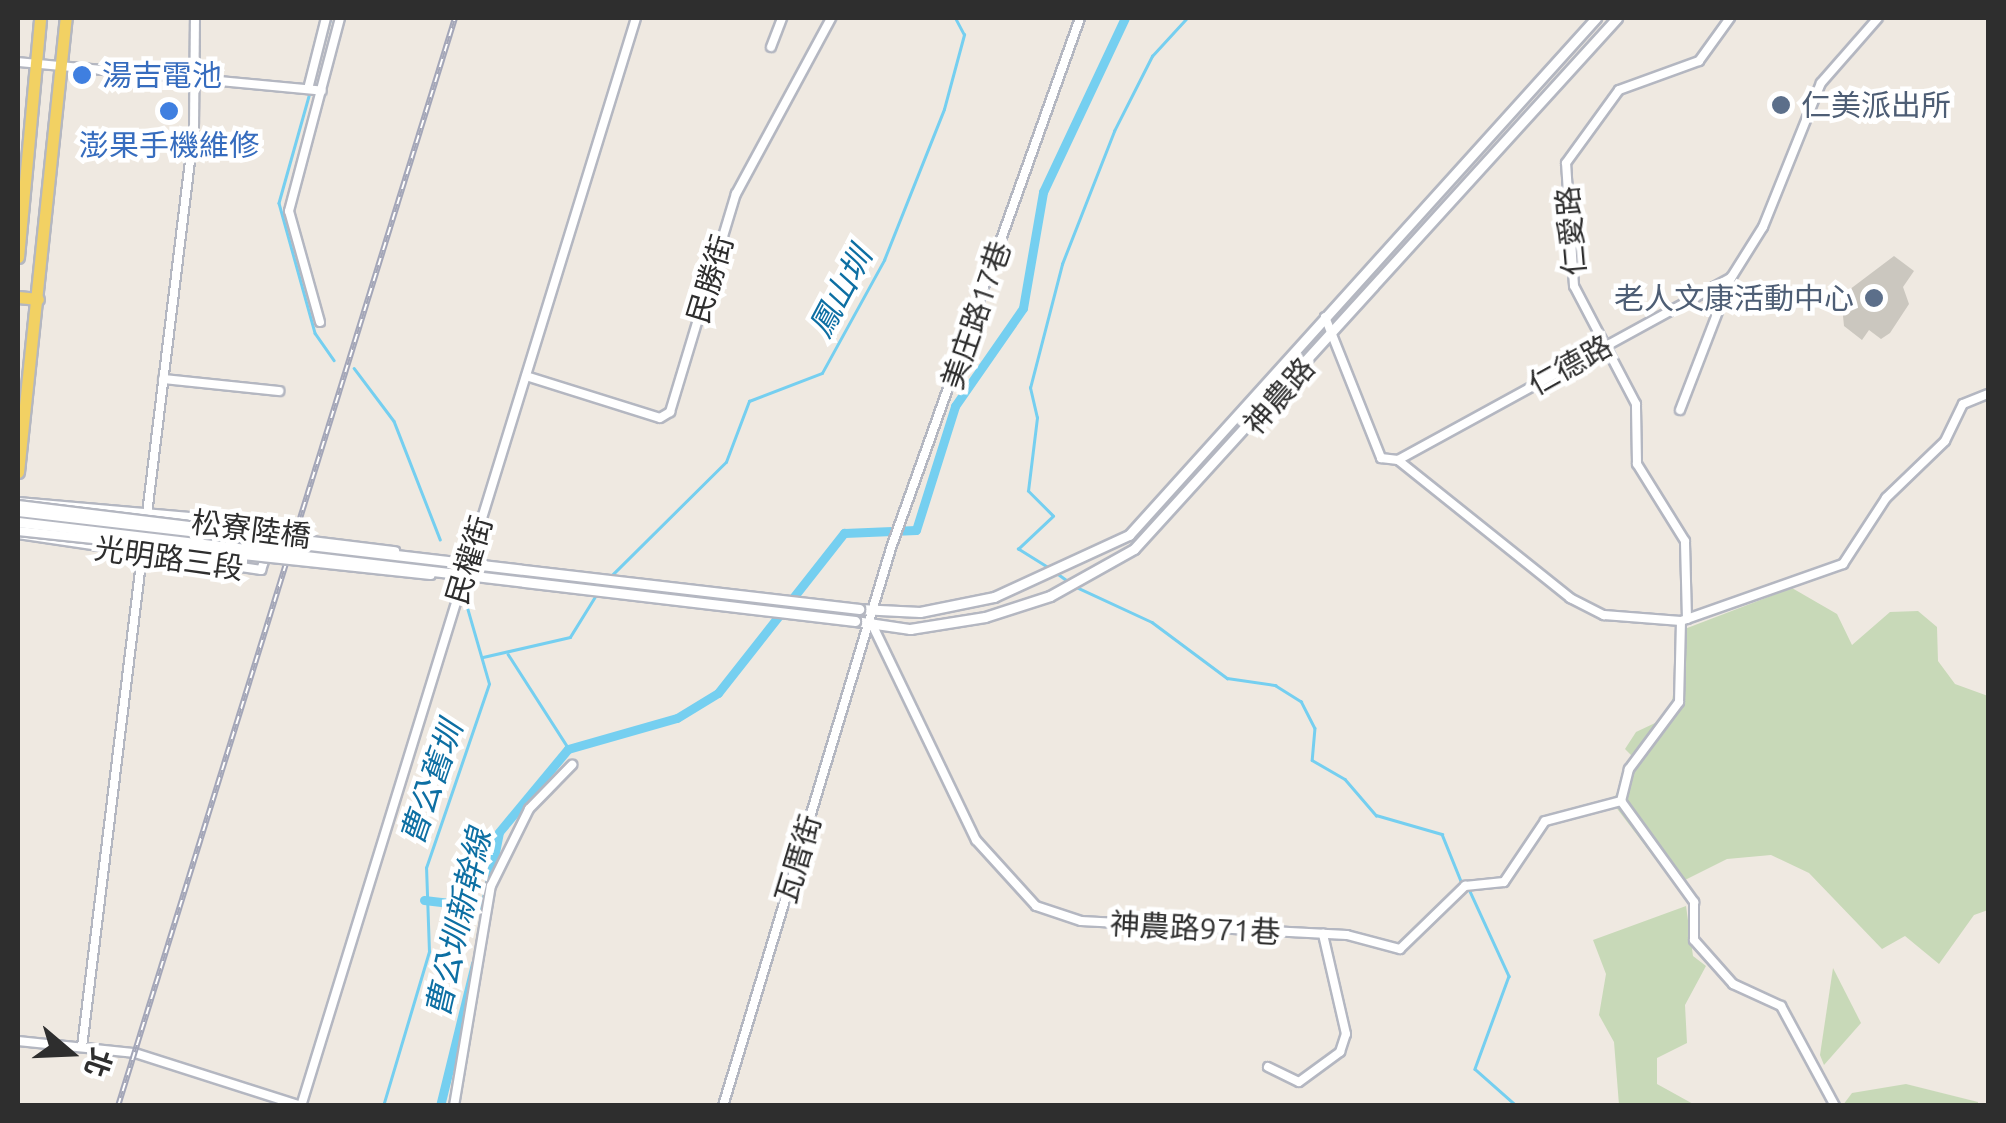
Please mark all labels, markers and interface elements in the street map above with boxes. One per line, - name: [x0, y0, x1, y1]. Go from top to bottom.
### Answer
- place label: 湯吉電池: [102, 57, 222, 93]
- marker: 湯吉電池: [71, 64, 93, 86]
- place label: 仁美派出所: [1801, 87, 1951, 123]
- marker: 仁美派出所: [1770, 94, 1792, 116]
- marker: 澎果手機維修: [158, 100, 180, 122]
- place label: 澎果手機維修: [79, 127, 259, 163]
- street label: 仁愛路: [1549, 185, 1593, 277]
- street label: 民勝街: [680, 231, 740, 327]
- street label: 美庄路17巷: [934, 236, 1018, 394]
- water label: 鳳山圳: [801, 241, 879, 343]
- place label: 老人文康活動中心: [1614, 280, 1854, 316]
- marker: 老人文康活動中心: [1863, 287, 1885, 309]
- street label: 仁德路: [1522, 327, 1618, 403]
- street label: 神農路: [1236, 350, 1322, 442]
- street label: 松寮陸橋: [189, 504, 313, 554]
- street label: 民權街: [439, 512, 499, 608]
- street label: 光明路三段: [92, 530, 246, 586]
- water label: 曹公舊圳: [392, 716, 470, 850]
- street label: 瓦厝街: [768, 811, 828, 907]
- water label: 曹公圳新幹線: [418, 825, 498, 1021]
- street label: 神農路971巷: [1109, 906, 1281, 950]
- north arrow: [20, 1003, 120, 1103]
- text: 北: [80, 1045, 118, 1081]

